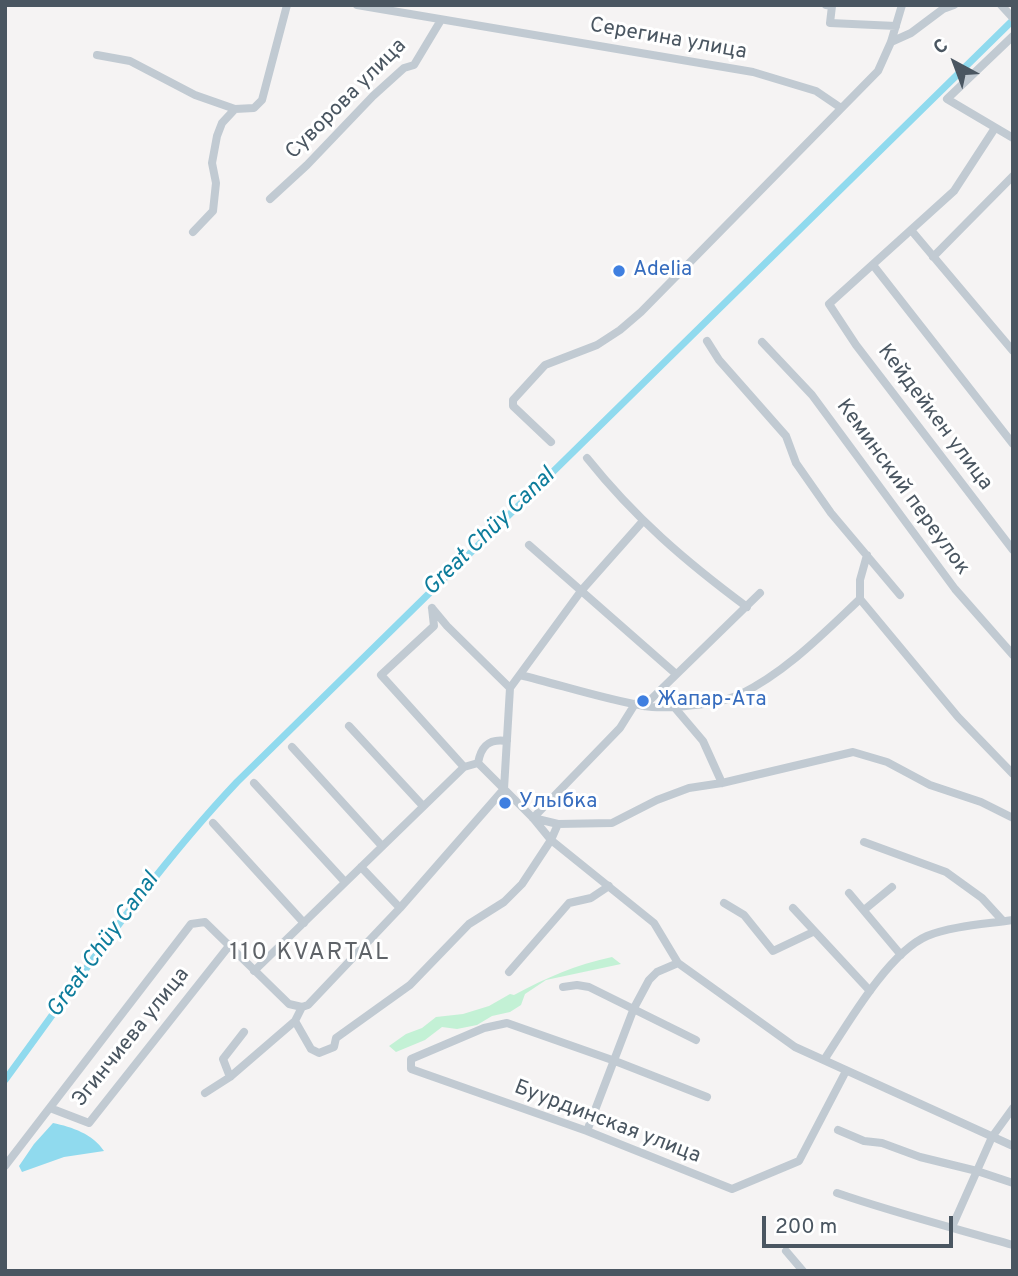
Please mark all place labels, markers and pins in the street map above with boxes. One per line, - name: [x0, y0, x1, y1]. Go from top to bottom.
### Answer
- place label: Adelia: [633, 258, 692, 284]
- marker: Adelia: [611, 263, 627, 279]
- place label: Жапар-Ата: [657, 688, 766, 714]
- marker: Жапар-Ата: [635, 693, 651, 709]
- place label: Улыбка: [519, 790, 597, 816]
- marker: Улыбка: [497, 795, 513, 811]

